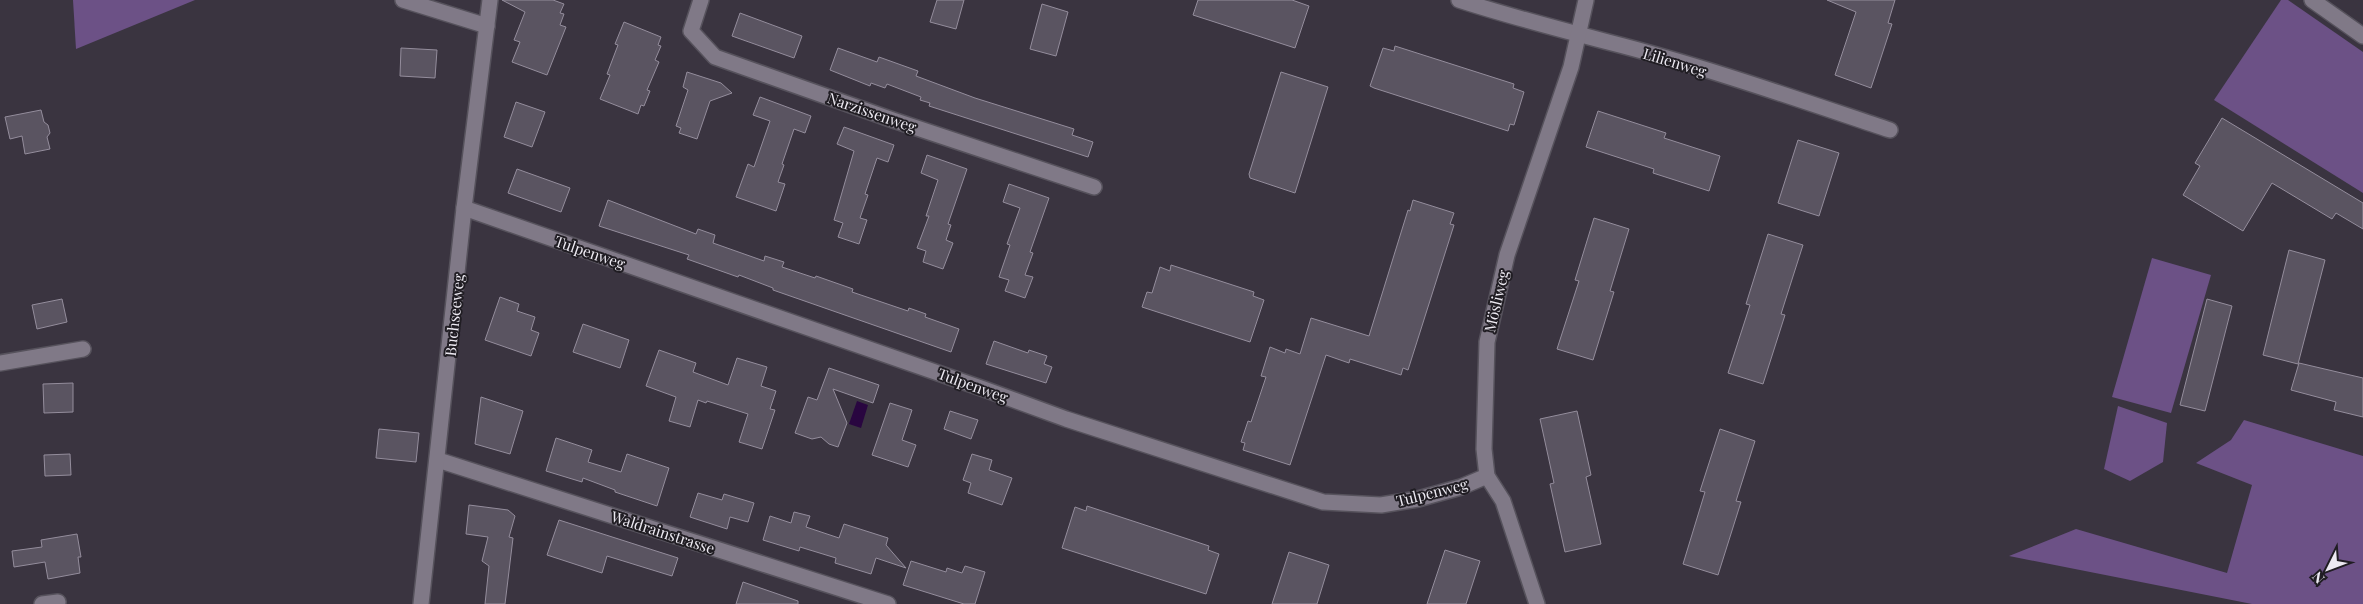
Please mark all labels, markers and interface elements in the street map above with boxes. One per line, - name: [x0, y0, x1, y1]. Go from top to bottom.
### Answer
- street label: Lilienweg: [1641, 43, 1709, 81]
- street label: Narzissenweg: [825, 87, 919, 137]
- street label: Tulpenweg: [552, 231, 628, 273]
- street label: Mösliweg: [1479, 268, 1513, 334]
- street label: Buchseeweg: [440, 273, 468, 357]
- street label: Tulpenweg: [935, 363, 1011, 407]
- street label: Tulpenweg: [1394, 473, 1470, 511]
- street label: Waldrainstrasse: [608, 506, 717, 558]
- north arrow: [2303, 544, 2353, 594]
- text: N: [2308, 568, 2328, 588]

